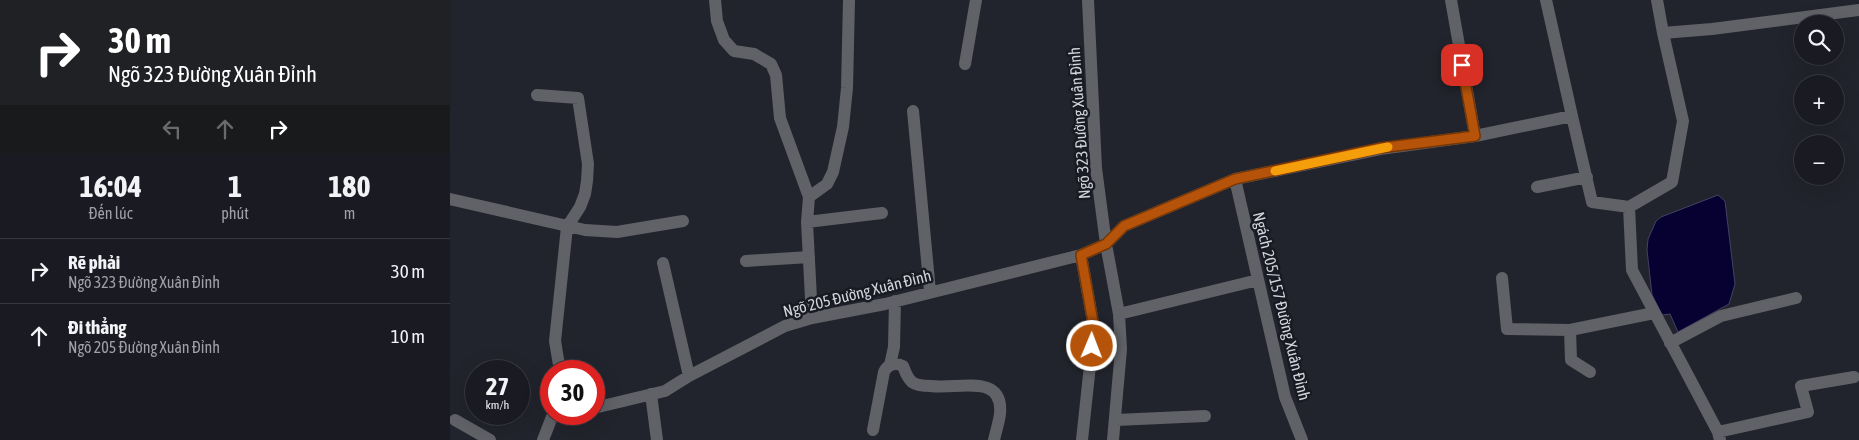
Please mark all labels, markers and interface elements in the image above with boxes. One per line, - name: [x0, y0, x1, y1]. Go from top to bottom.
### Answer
- map controls: [1794, 15, 1844, 185]
- button: search: [1794, 15, 1844, 65]
- icon: right: [25, 20, 90, 85]
- text: 30 m: [108, 20, 171, 60]
- pin: [1441, 44, 1483, 86]
- street label: Ngõ 323 Đường Xuân Đỉnh: [1065, 46, 1094, 199]
- icon: arrive: [1448, 51, 1476, 79]
- text: Ngõ 323 Đường Xuân Đỉnh: [108, 61, 317, 87]
- button: +: [1794, 75, 1844, 125]
- icon: left: [158, 115, 186, 143]
- icon: ahead: [211, 115, 239, 143]
- icon: right: [264, 115, 292, 143]
- button: −: [1794, 135, 1844, 185]
- text: 16:04: [79, 169, 142, 203]
- text: 1: [228, 169, 242, 203]
- text: 180: [328, 169, 371, 203]
- text: Đến lúc: [89, 204, 133, 222]
- text: phút: [221, 204, 249, 222]
- text: m: [344, 204, 355, 222]
- street label: Ngách 205/157 Đường Xuân Đỉnh: [1249, 210, 1314, 402]
- text: Rẽ phải: [68, 251, 120, 273]
- icon: right: [25, 257, 53, 285]
- text: 30 m: [391, 260, 425, 282]
- street label: Ngõ 205 Đường Xuân Đỉnh: [781, 266, 933, 321]
- text: Ngõ 323 Đường Xuân Đỉnh: [68, 273, 220, 291]
- text: Đi thẳng: [68, 316, 127, 338]
- position arrow: [1065, 319, 1117, 371]
- icon: ahead: [25, 322, 53, 350]
- text: 10 m: [391, 325, 425, 347]
- text: Ngõ 205 Đường Xuân Đỉnh: [68, 338, 220, 356]
- speed limit sign: 30: [540, 360, 605, 425]
- text: 27: [486, 372, 509, 400]
- text: km/h: [486, 398, 509, 412]

